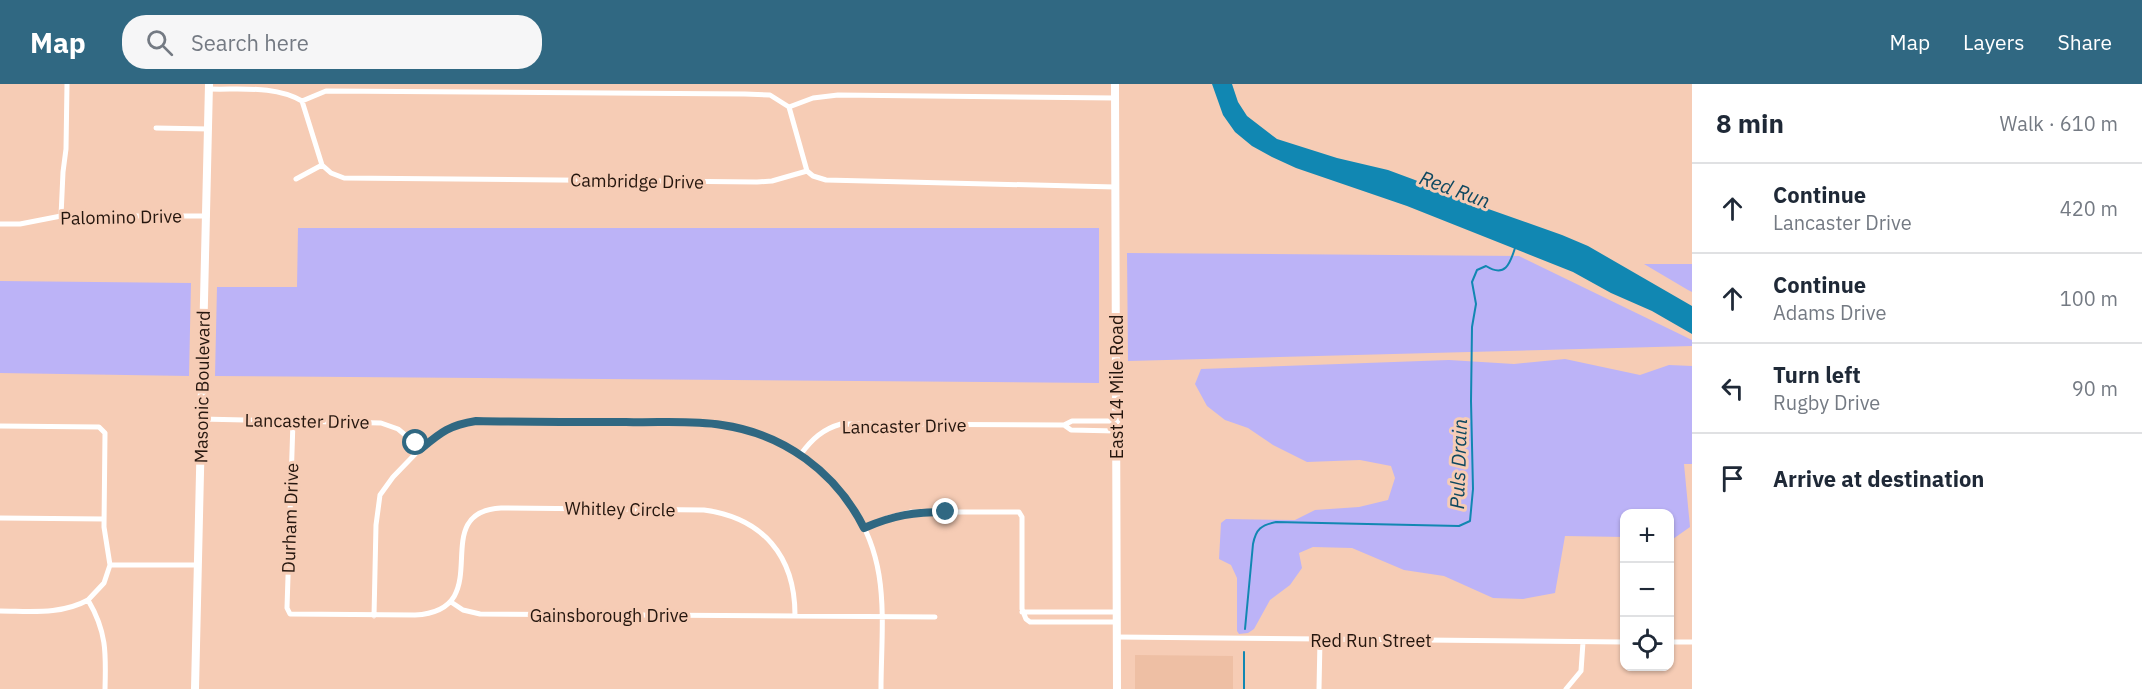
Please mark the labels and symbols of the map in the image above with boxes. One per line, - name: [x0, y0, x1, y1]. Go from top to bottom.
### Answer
- water label: Red Run: [1416, 164, 1494, 214]
- street label: Cambridge Drive: [570, 168, 704, 194]
- street label: Palomino Drive: [60, 204, 182, 230]
- street label: Masonic Boulevard: [189, 310, 215, 464]
- street label: East 14 Mile Road: [1105, 315, 1128, 459]
- street label: Lancaster Drive: [244, 408, 370, 434]
- street label: Lancaster Drive: [841, 413, 967, 439]
- water label: Puls Drain: [1443, 418, 1473, 510]
- route start: [402, 429, 428, 455]
- street label: Durham Drive: [277, 462, 303, 574]
- street label: Whitley Circle: [564, 497, 676, 521]
- route end: [932, 498, 958, 524]
- street label: Gainsborough Drive: [530, 604, 688, 627]
- street label: Red Run Street: [1310, 629, 1432, 652]

